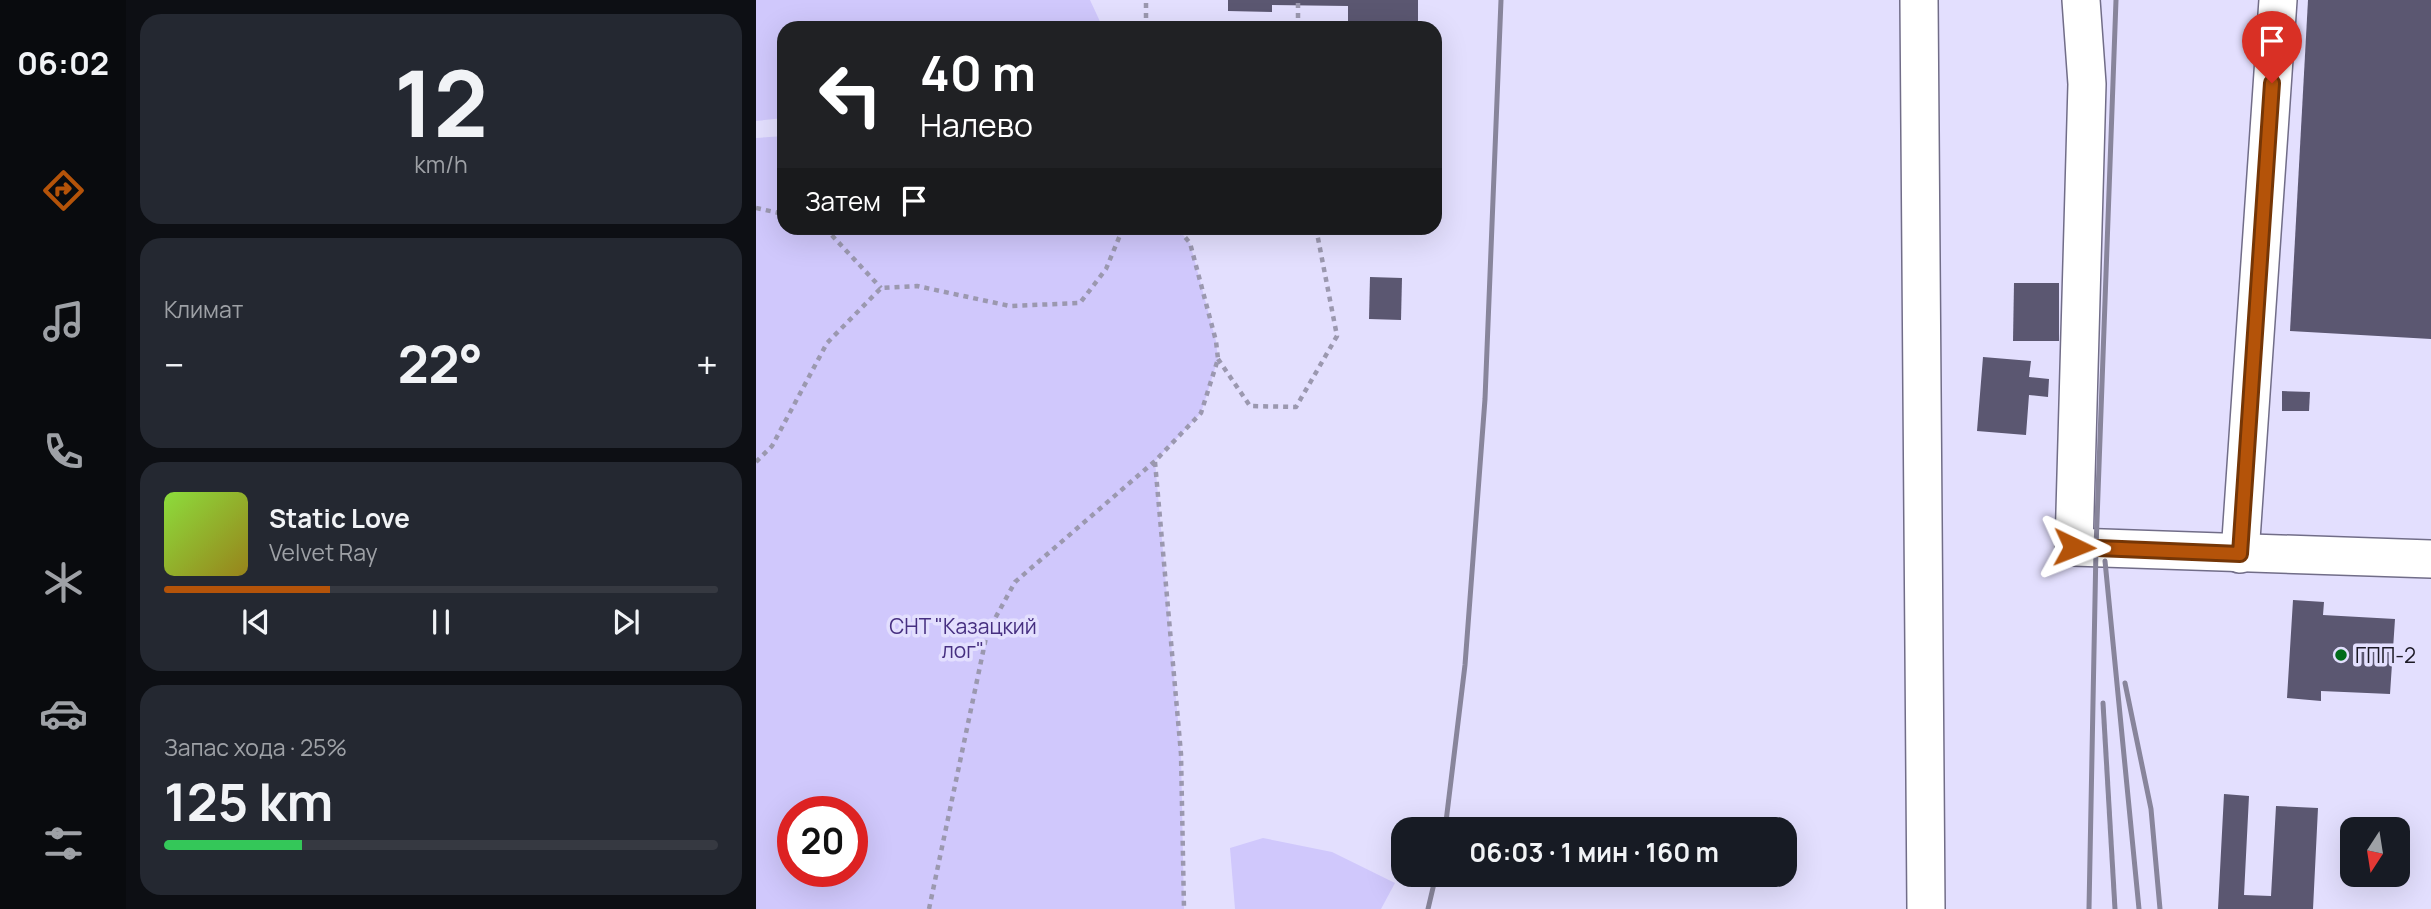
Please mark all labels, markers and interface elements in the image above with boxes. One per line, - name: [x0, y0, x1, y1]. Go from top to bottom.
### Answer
- pin: [2242, 11, 2302, 83]
- icon: arrive: [2253, 22, 2291, 60]
- text: 40 m: [920, 39, 1036, 106]
- text: 12: [394, 40, 488, 164]
- text: 06:02: [17, 41, 109, 85]
- icon: left: [805, 49, 896, 140]
- text: Налево: [920, 103, 1033, 147]
- text: km/h: [414, 148, 468, 180]
- icon: directions: [39, 166, 88, 215]
- icon: arrive: [895, 182, 933, 220]
- text: Затем: [805, 183, 881, 219]
- text: Климат: [164, 293, 243, 325]
- icon: music: [39, 297, 88, 346]
- text: 22°: [398, 328, 483, 399]
- text: −: [164, 338, 185, 390]
- text: +: [696, 338, 718, 390]
- icon: phone: [39, 427, 88, 476]
- text: Static Love: [269, 500, 410, 536]
- position arrow: [2037, 510, 2111, 584]
- text: Velvet Ray: [269, 536, 378, 568]
- icon: climate: [39, 558, 88, 607]
- icon: previous: [237, 603, 275, 641]
- icon: pause: [422, 603, 460, 641]
- icon: next: [607, 603, 645, 641]
- park label: СНТ "Казацкий лог": [889, 612, 1037, 664]
- place label: ГПП-2: [2355, 641, 2416, 669]
- marker: ГПП-2: [2333, 647, 2349, 663]
- icon: car: [39, 689, 88, 738]
- text: Запас хода · 25%: [164, 731, 347, 763]
- text: 125 km: [164, 766, 333, 837]
- speed limit sign: 20: [777, 796, 868, 887]
- north arrow: [2340, 817, 2410, 887]
- map controls: [2340, 817, 2410, 887]
- icon: filters: [39, 819, 88, 868]
- text: 06:03 · 1 мин · 160 m: [1469, 834, 1719, 870]

